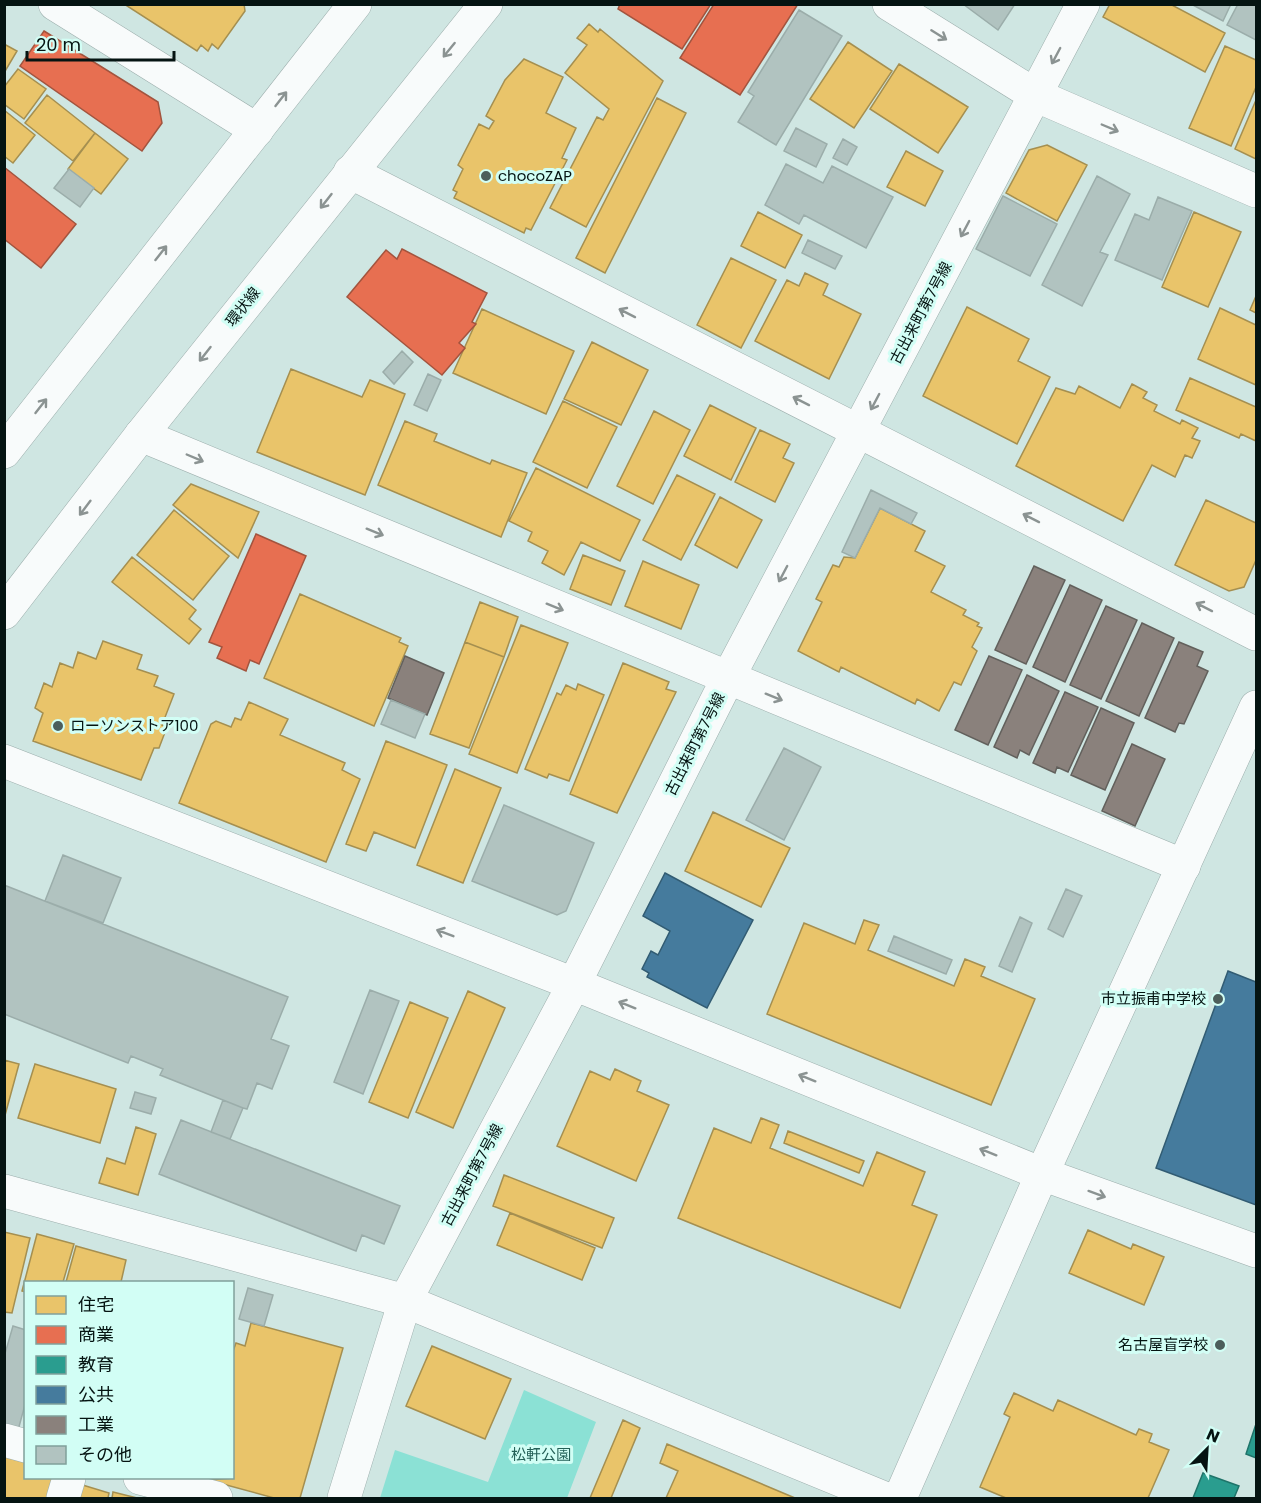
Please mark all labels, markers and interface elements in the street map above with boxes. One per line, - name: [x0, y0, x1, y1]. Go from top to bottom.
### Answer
- scale bar: [27, 24, 174, 62]
- one-way arrow: [930, 29, 947, 42]
- text: 20 m: [36, 32, 81, 57]
- one-way arrow: [443, 42, 456, 58]
- one-way arrow: [1049, 47, 1061, 65]
- one-way arrow: [275, 91, 288, 107]
- one-way arrow: [1100, 122, 1118, 134]
- place label: chocoZAP: [498, 165, 572, 186]
- marker: chocoZAP: [479, 169, 493, 183]
- one-way arrow: [320, 193, 333, 209]
- one-way arrow: [959, 220, 971, 237]
- one-way arrow: [154, 245, 167, 261]
- street label: 古出来町第7号線: [885, 258, 956, 368]
- street label: 環状線: [220, 282, 265, 331]
- one-way arrow: [618, 306, 636, 318]
- one-way arrow: [199, 346, 212, 362]
- one-way arrow: [869, 392, 880, 410]
- one-way arrow: [793, 395, 810, 407]
- one-way arrow: [34, 398, 47, 414]
- one-way arrow: [186, 453, 204, 464]
- one-way arrow: [79, 499, 92, 515]
- one-way arrow: [1022, 512, 1040, 524]
- one-way arrow: [365, 527, 384, 538]
- one-way arrow: [777, 565, 789, 583]
- one-way arrow: [1196, 601, 1214, 612]
- one-way arrow: [546, 602, 564, 613]
- street label: 古出来町第7号線: [660, 689, 730, 799]
- one-way arrow: [765, 692, 783, 703]
- place label: ローソンストア100: [70, 715, 198, 736]
- marker: ローソンストア100: [51, 719, 65, 733]
- one-way arrow: [437, 927, 455, 938]
- place label: 市立振甫中学校: [1101, 988, 1206, 1009]
- marker: 市立振甫中学校: [1211, 992, 1225, 1006]
- one-way arrow: [618, 999, 637, 1010]
- one-way arrow: [799, 1072, 817, 1083]
- street label: 古出来町第7号線: [436, 1120, 507, 1230]
- one-way arrow: [979, 1146, 998, 1157]
- one-way arrow: [1088, 1189, 1106, 1200]
- legend: [24, 1281, 234, 1479]
- text: 住宅: [78, 1292, 114, 1317]
- text: 商業: [78, 1322, 114, 1347]
- place label: 名古屋盲学校: [1118, 1334, 1208, 1355]
- marker: 名古屋盲学校: [1213, 1338, 1227, 1352]
- text: 教育: [78, 1352, 114, 1377]
- text: 公共: [78, 1382, 114, 1407]
- text: 工業: [78, 1412, 114, 1437]
- north arrow: [1177, 1419, 1237, 1479]
- text: N: [1203, 1423, 1223, 1449]
- text: その他: [78, 1442, 132, 1467]
- park label: 松軒公園: [511, 1444, 571, 1465]

